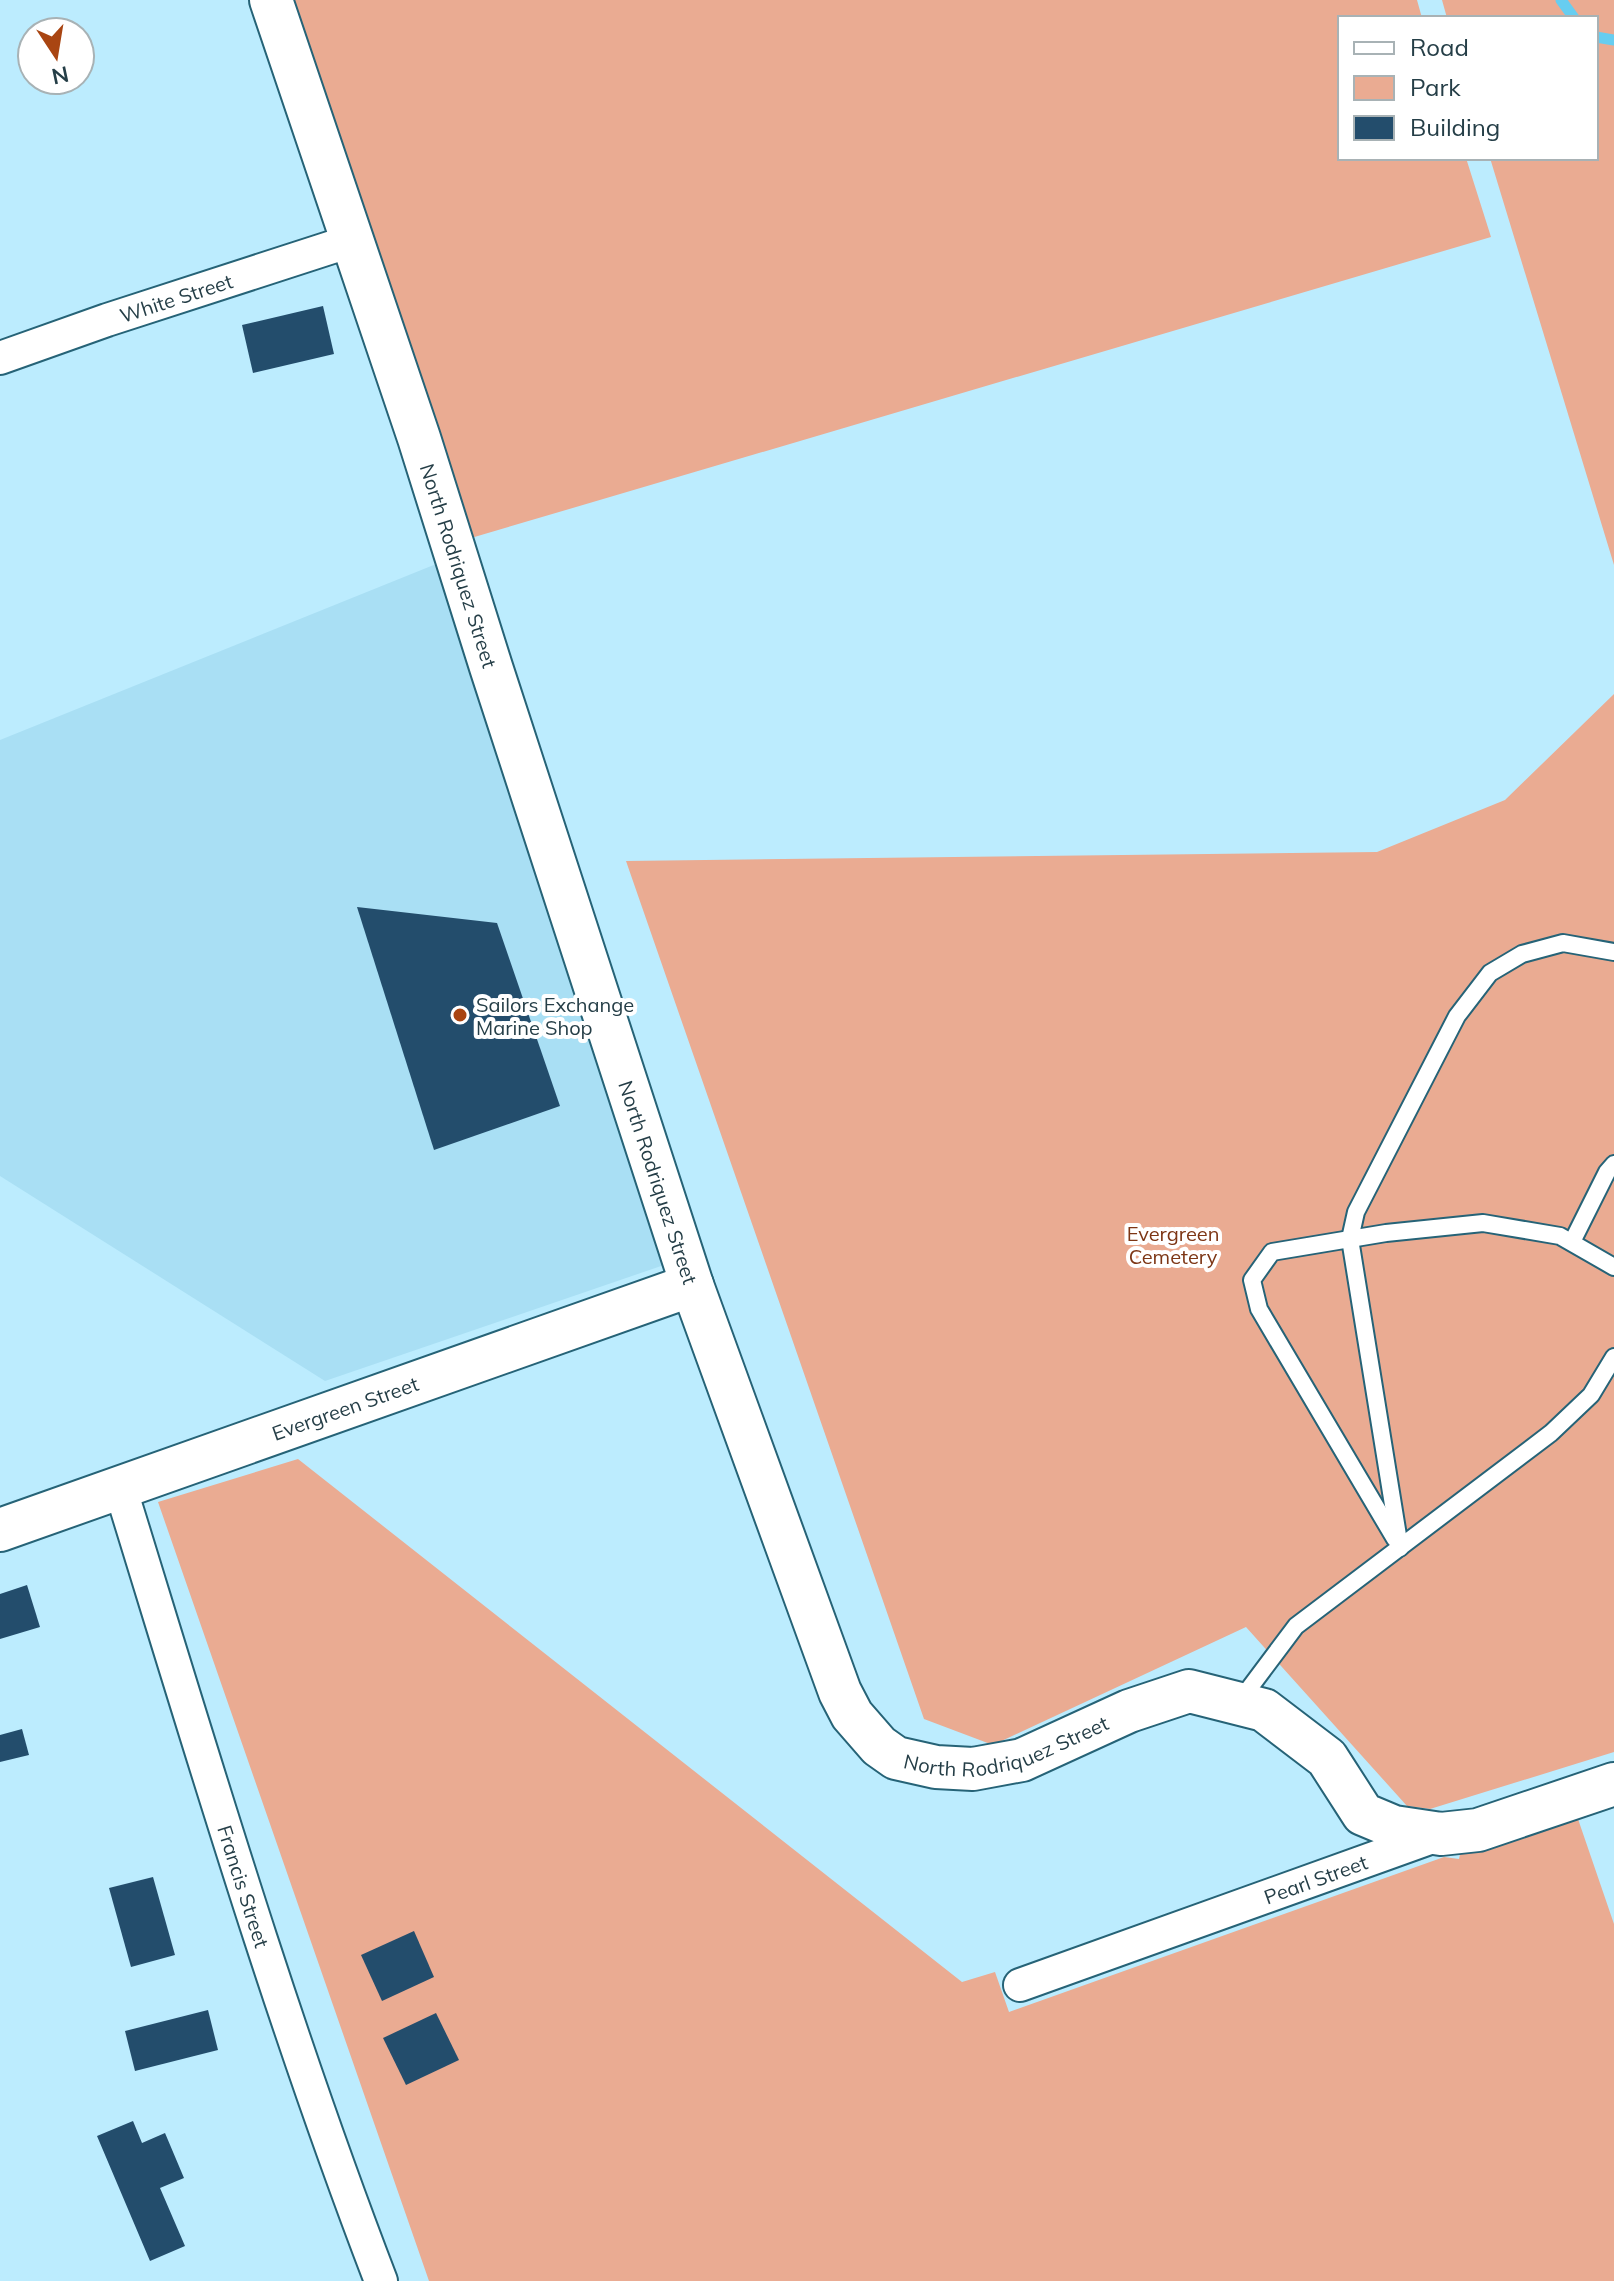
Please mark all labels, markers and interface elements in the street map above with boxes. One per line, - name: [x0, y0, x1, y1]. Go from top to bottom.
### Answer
- north arrow: [16, 16, 96, 96]
- legend: [1338, 16, 1598, 160]
- text: Road: [1410, 32, 1469, 62]
- text: N: [49, 60, 71, 91]
- text: Park: [1410, 72, 1461, 102]
- text: Building: [1410, 112, 1500, 142]
- street label: White Street: [116, 268, 235, 328]
- street label: North Rodriquez Street: [415, 460, 503, 671]
- place label: Sailors Exchange Marine Shop: [476, 992, 634, 1040]
- marker: Sailors Exchange Marine Shop: [451, 1006, 469, 1024]
- street label: North Rodriquez Street: [614, 1077, 703, 1287]
- park label: Evergreen Cemetery: [1127, 1221, 1219, 1269]
- street label: Evergreen Street: [269, 1370, 421, 1445]
- street label: North Rodriquez Street: [902, 1710, 1112, 1782]
- street label: Francis Street: [213, 1822, 275, 1951]
- street label: Pearl Street: [1260, 1849, 1371, 1909]

